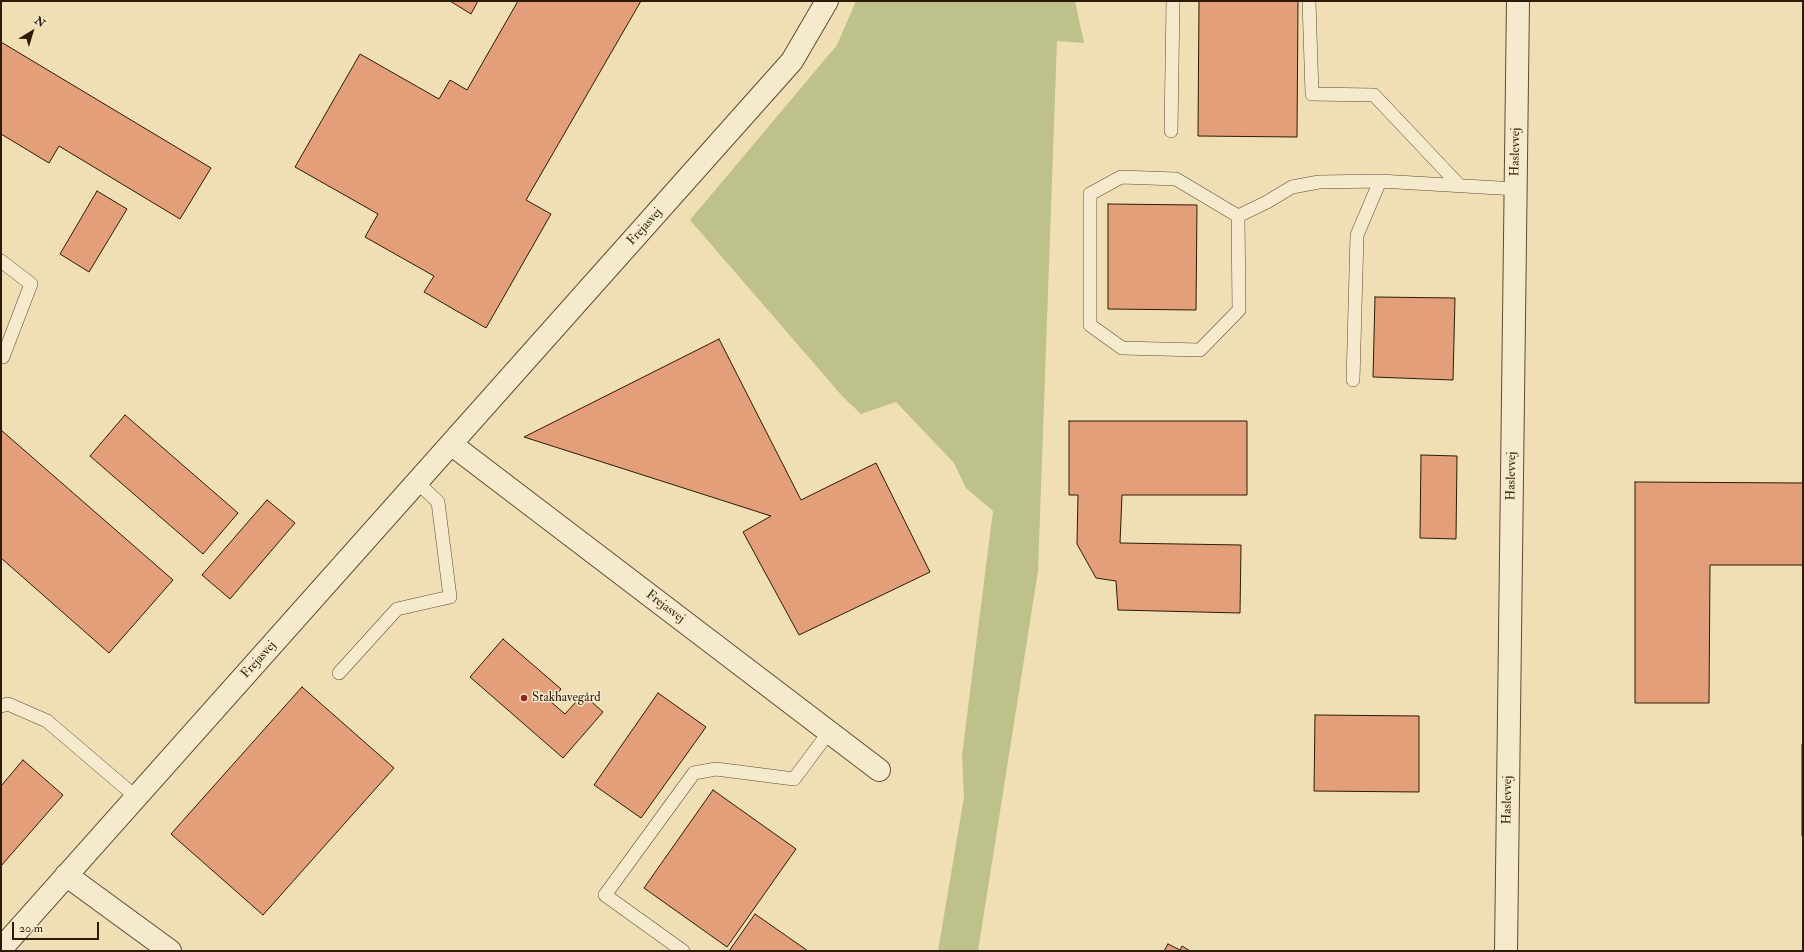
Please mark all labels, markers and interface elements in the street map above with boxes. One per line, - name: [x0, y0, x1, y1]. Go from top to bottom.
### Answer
- north arrow: [12, 12, 52, 52]
- text: N: [32, 14, 48, 30]
- street label: Haslevvej: [1508, 128, 1524, 176]
- street label: Frejasvej: [624, 205, 666, 249]
- street label: Haslevvej: [1504, 452, 1520, 500]
- street label: Frejasvej: [642, 587, 688, 627]
- street label: Frejasvej: [238, 638, 280, 682]
- place label: Stakhavegård: [532, 690, 601, 706]
- marker: Stakhavegård: [519, 693, 529, 703]
- street label: Haslevvej: [1500, 776, 1516, 824]
- scale bar: [14, 914, 101, 940]
- text: 20 m: [19, 921, 43, 936]

